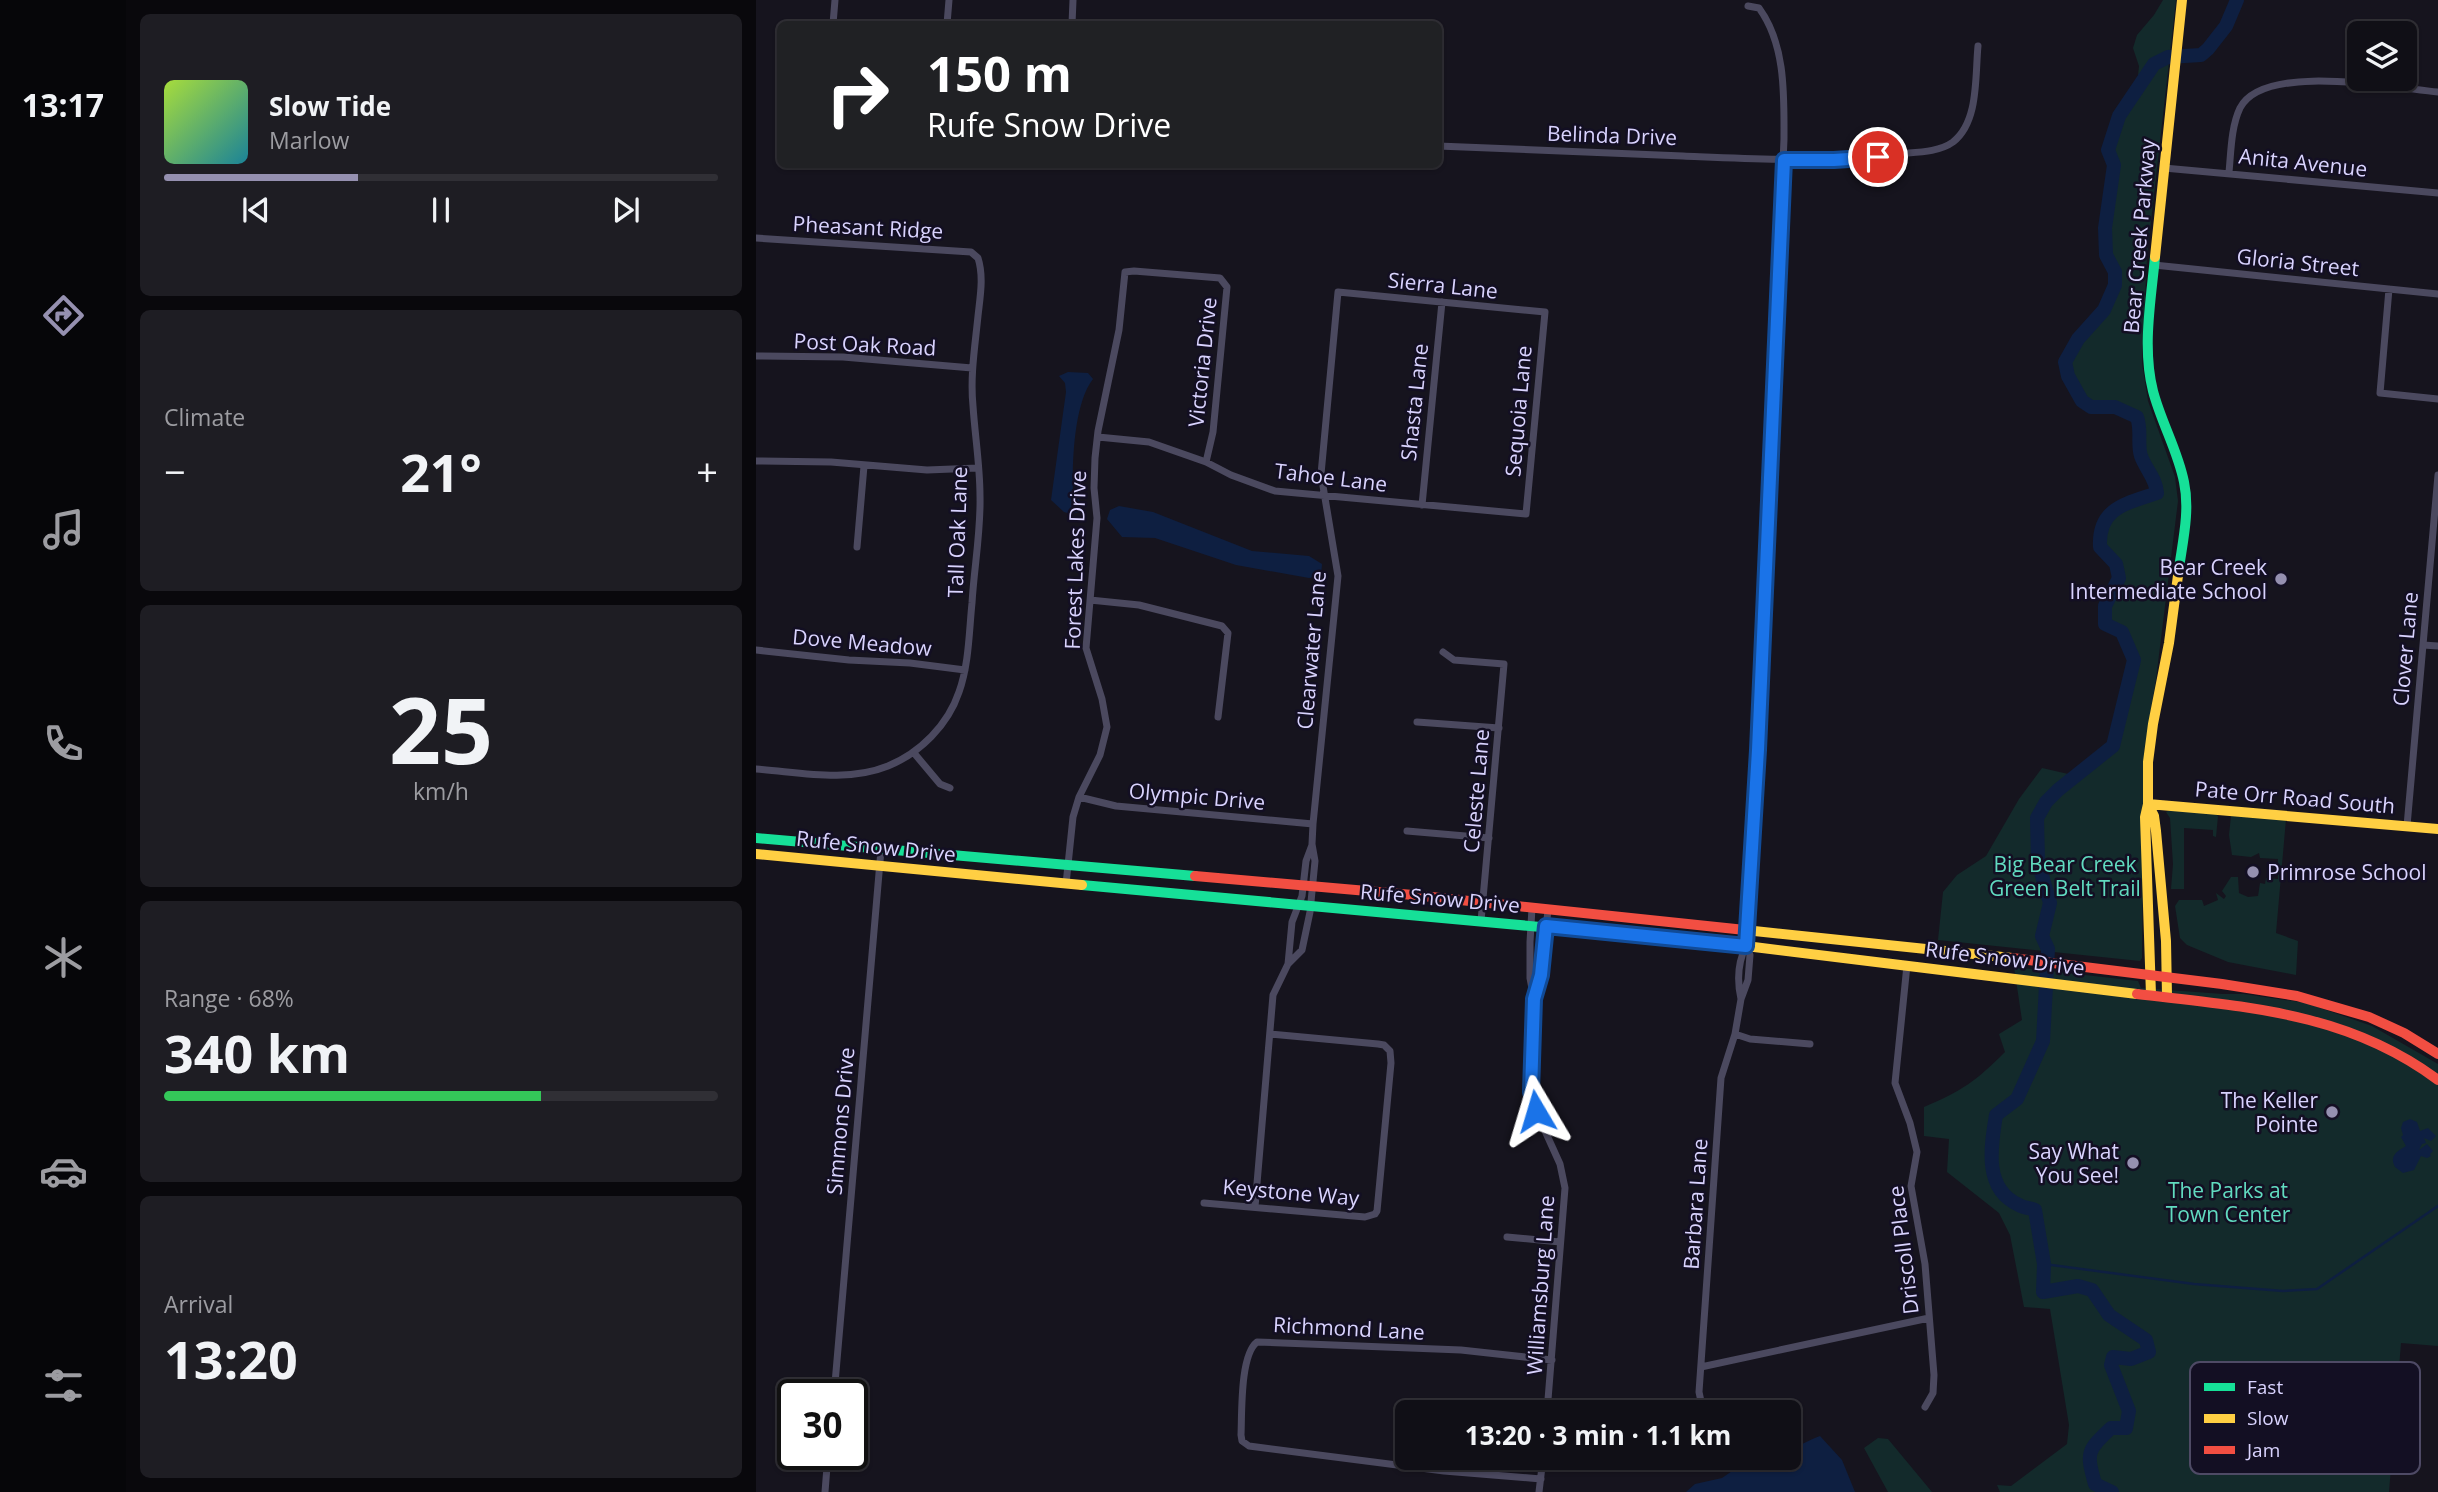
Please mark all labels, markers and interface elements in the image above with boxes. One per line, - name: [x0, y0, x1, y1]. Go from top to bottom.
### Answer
- map controls: [2347, 21, 2417, 91]
- button: layers: [2347, 21, 2417, 91]
- text: 150 m: [927, 40, 1072, 106]
- icon: right: [812, 49, 903, 140]
- text: 13:17: [22, 83, 104, 126]
- text: Slow Tide: [269, 88, 391, 124]
- text: Rufe Snow Drive: [927, 103, 1171, 146]
- street label: Belinda Drive: [1546, 119, 1678, 151]
- text: Marlow: [269, 124, 349, 156]
- pin: [1848, 127, 1908, 187]
- street label: Bear Creek Parkway: [2117, 137, 2162, 335]
- icon: arrive: [1859, 138, 1897, 176]
- street label: Anita Avenue: [2237, 141, 2369, 183]
- icon: previous: [237, 191, 275, 229]
- icon: pause: [422, 191, 460, 229]
- icon: next: [607, 191, 645, 229]
- street label: Pheasant Ridge: [792, 209, 944, 245]
- street label: Gloria Street: [2235, 242, 2361, 282]
- street label: Sierra Lane: [1387, 265, 1499, 305]
- icon: directions: [39, 291, 88, 340]
- street label: Victoria Drive: [1181, 296, 1223, 428]
- street label: Post Oak Road: [793, 326, 937, 362]
- street label: Shasta Lane: [1394, 342, 1434, 462]
- street label: Sequoia Lane: [1498, 344, 1538, 478]
- text: Climate: [164, 401, 245, 433]
- text: 21°: [400, 436, 482, 507]
- text: −: [164, 445, 186, 497]
- text: +: [696, 445, 718, 497]
- street label: Tahoe Lane: [1273, 456, 1389, 498]
- street label: Tall Oak Lane: [941, 466, 973, 598]
- street label: Forest Lakes Drive: [1058, 470, 1092, 650]
- icon: music: [39, 505, 88, 554]
- place label: Bear Creek Intermediate School: [2070, 553, 2267, 605]
- street label: Clearwater Lane: [1290, 570, 1332, 730]
- marker: Bear Creek Intermediate School: [2273, 571, 2289, 587]
- street label: Clover Lane: [2386, 591, 2424, 707]
- street label: Dove Meadow: [791, 622, 934, 662]
- text: 25: [389, 667, 493, 791]
- icon: phone: [39, 719, 88, 768]
- street label: Celeste Lane: [1457, 728, 1495, 854]
- street label: Pate Orr Road South: [2194, 774, 2396, 820]
- text: km/h: [413, 775, 469, 807]
- street label: Olympic Drive: [1128, 776, 1266, 816]
- street label: Rufe Snow Drive: [795, 824, 957, 868]
- park label: Big Bear Creek Green Belt Trail: [1989, 850, 2141, 902]
- place label: Primrose School: [2267, 858, 2426, 886]
- marker: Primrose School: [2245, 864, 2261, 880]
- street label: Rufe Snow Drive: [1359, 877, 1521, 919]
- icon: climate: [39, 933, 88, 982]
- street label: Rufe Snow Drive: [1924, 934, 2086, 982]
- text: Range · 68%: [164, 982, 294, 1014]
- text: 340 km: [164, 1017, 350, 1088]
- street label: Simmons Drive: [820, 1046, 860, 1196]
- position arrow: [1499, 1074, 1573, 1148]
- place label: The Keller Pointe: [2221, 1086, 2318, 1138]
- marker: The Keller Pointe: [2324, 1104, 2340, 1120]
- place label: Say What You See!: [2028, 1137, 2119, 1189]
- street label: Barbara Lane: [1676, 1138, 1714, 1270]
- icon: car: [39, 1147, 88, 1196]
- marker: Say What You See!: [2125, 1155, 2141, 1171]
- street label: Keystone Way: [1222, 1172, 1361, 1212]
- park label: The Parks at Town Center: [2166, 1176, 2291, 1228]
- street label: Driscoll Place: [1881, 1184, 1925, 1316]
- street label: Williamsburg Lane: [1520, 1194, 1560, 1376]
- text: Arrival: [164, 1288, 233, 1320]
- street label: Richmond Lane: [1272, 1310, 1426, 1346]
- text: 13:20: [164, 1323, 298, 1394]
- icon: filters: [39, 1361, 88, 1410]
- legend: [2190, 1362, 2420, 1474]
- text: Fast: [2247, 1374, 2283, 1400]
- speed limit sign: 30: [777, 1379, 868, 1470]
- text: Slow: [2247, 1405, 2289, 1431]
- text: 13:20 · 3 min · 1.1 km: [1465, 1417, 1731, 1453]
- text: Jam: [2245, 1437, 2280, 1463]

